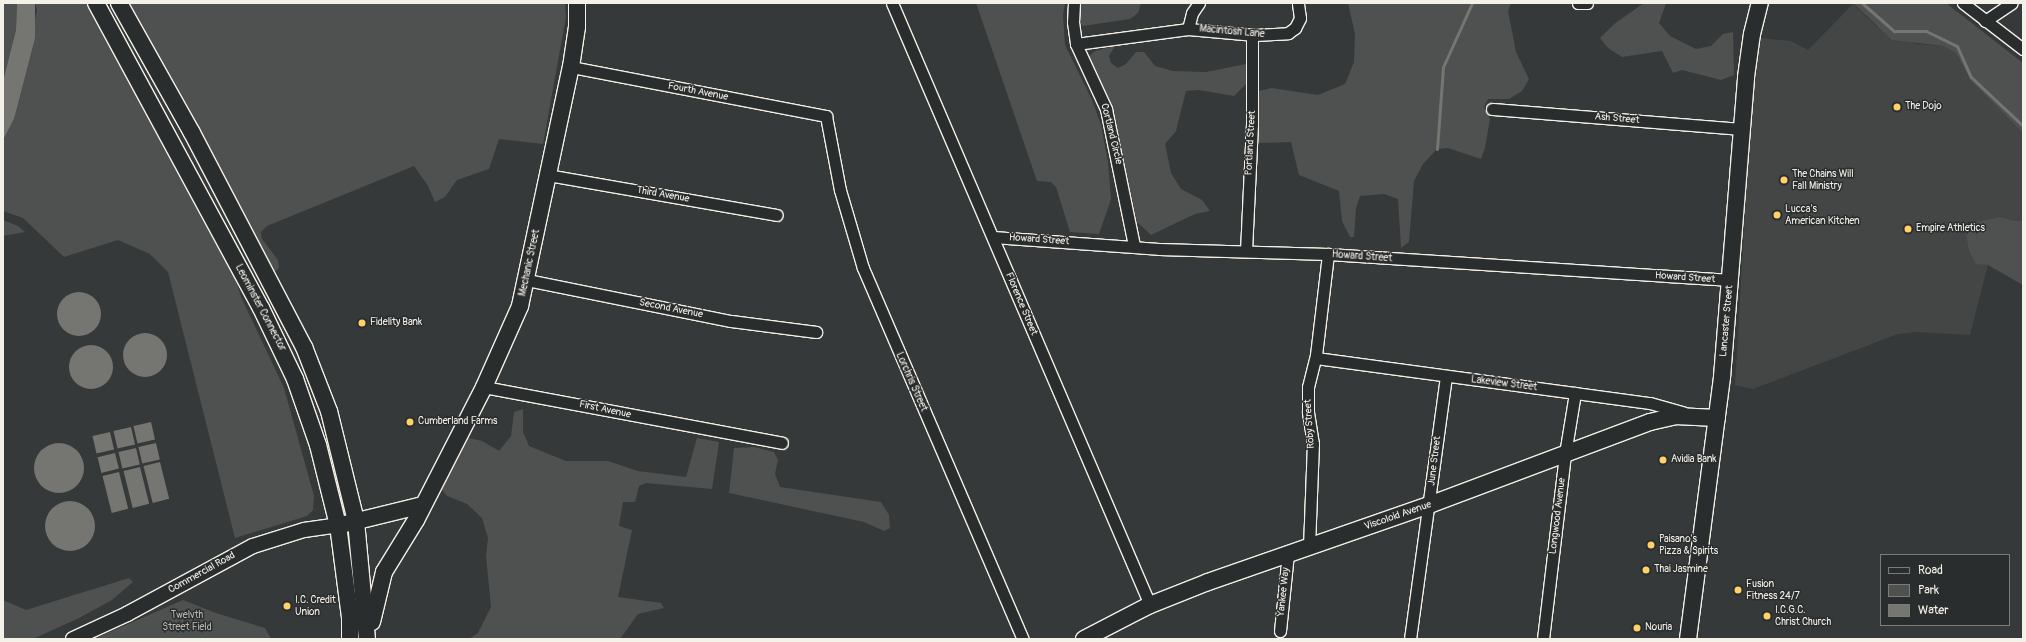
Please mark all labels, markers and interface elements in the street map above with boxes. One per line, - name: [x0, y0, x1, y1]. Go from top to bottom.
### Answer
- street label: Macintosh Lane: [1199, 23, 1265, 41]
- street label: Fourth Avenue: [667, 80, 729, 104]
- place label: The Dojo: [1905, 101, 1942, 113]
- street label: Cortland Circle: [1098, 102, 1124, 166]
- marker: The Dojo: [1892, 102, 1902, 112]
- street label: Portland Street: [1243, 110, 1259, 176]
- street label: Ash Street: [1594, 111, 1640, 127]
- place label: The Chains Will Fall Ministry: [1792, 168, 1854, 192]
- marker: The Chains Will Fall Ministry: [1779, 175, 1789, 185]
- street label: Third Avenue: [636, 184, 690, 206]
- place label: Lucca's American Kitchen: [1785, 203, 1860, 226]
- marker: Lucca's American Kitchen: [1772, 210, 1782, 220]
- place label: Empire Athletics: [1916, 223, 1985, 235]
- marker: Empire Athletics: [1903, 224, 1913, 234]
- street label: Mechanic Street: [517, 228, 543, 298]
- street label: Howard Street: [1008, 232, 1070, 248]
- street label: Howard Street: [1331, 249, 1393, 265]
- street label: Leominster Connector: [232, 263, 288, 353]
- street label: Howard Street: [1654, 270, 1716, 286]
- street label: Florence Street: [1002, 271, 1040, 337]
- street label: Lancaster Street: [1718, 285, 1736, 357]
- street label: Second Avenue: [638, 297, 704, 321]
- place label: Fidelity Bank: [370, 317, 422, 329]
- marker: Fidelity Bank: [357, 318, 367, 328]
- street label: Lorchris Street: [893, 351, 929, 413]
- street label: Lakeview Street: [1470, 374, 1538, 394]
- street label: First Avenue: [578, 399, 632, 421]
- street label: Roby Street: [1302, 399, 1318, 449]
- place label: Cumberland Farms: [418, 416, 497, 428]
- marker: Cumberland Farms: [405, 417, 415, 427]
- street label: June Street: [1426, 436, 1444, 486]
- place label: Avidia Bank: [1671, 454, 1717, 466]
- marker: Avidia Bank: [1658, 455, 1668, 465]
- street label: Longwood Avenue: [1547, 477, 1569, 555]
- street label: Viscoloid Avenue: [1363, 499, 1433, 533]
- place label: Paisano's Pizza & Spirits: [1659, 533, 1718, 556]
- marker: Paisano's Pizza & Spirits: [1646, 540, 1656, 550]
- street label: Commercial Road: [167, 550, 237, 596]
- legend: [1880, 554, 2010, 626]
- text: Road: [1918, 563, 1943, 578]
- place label: Thai Jasmine: [1654, 564, 1708, 576]
- marker: Thai Jasmine: [1641, 565, 1651, 575]
- street label: Yankee Way: [1275, 567, 1293, 617]
- place label: Fusion Fitness 24/7: [1746, 578, 1800, 602]
- text: Park: [1918, 583, 1939, 598]
- marker: Fusion Fitness 24/7: [1733, 585, 1743, 595]
- place label: I.C. Credit Union: [295, 594, 336, 618]
- marker: I.C. Credit Union: [282, 601, 292, 611]
- text: Water: [1918, 603, 1949, 618]
- place label: I.C.G.C. Christ Church: [1775, 604, 1831, 628]
- park label: Twelvth Street Field: [162, 609, 212, 632]
- marker: I.C.G.C. Christ Church: [1762, 611, 1772, 621]
- place label: Nouria: [1645, 622, 1672, 634]
- marker: Nouria: [1632, 623, 1642, 633]

